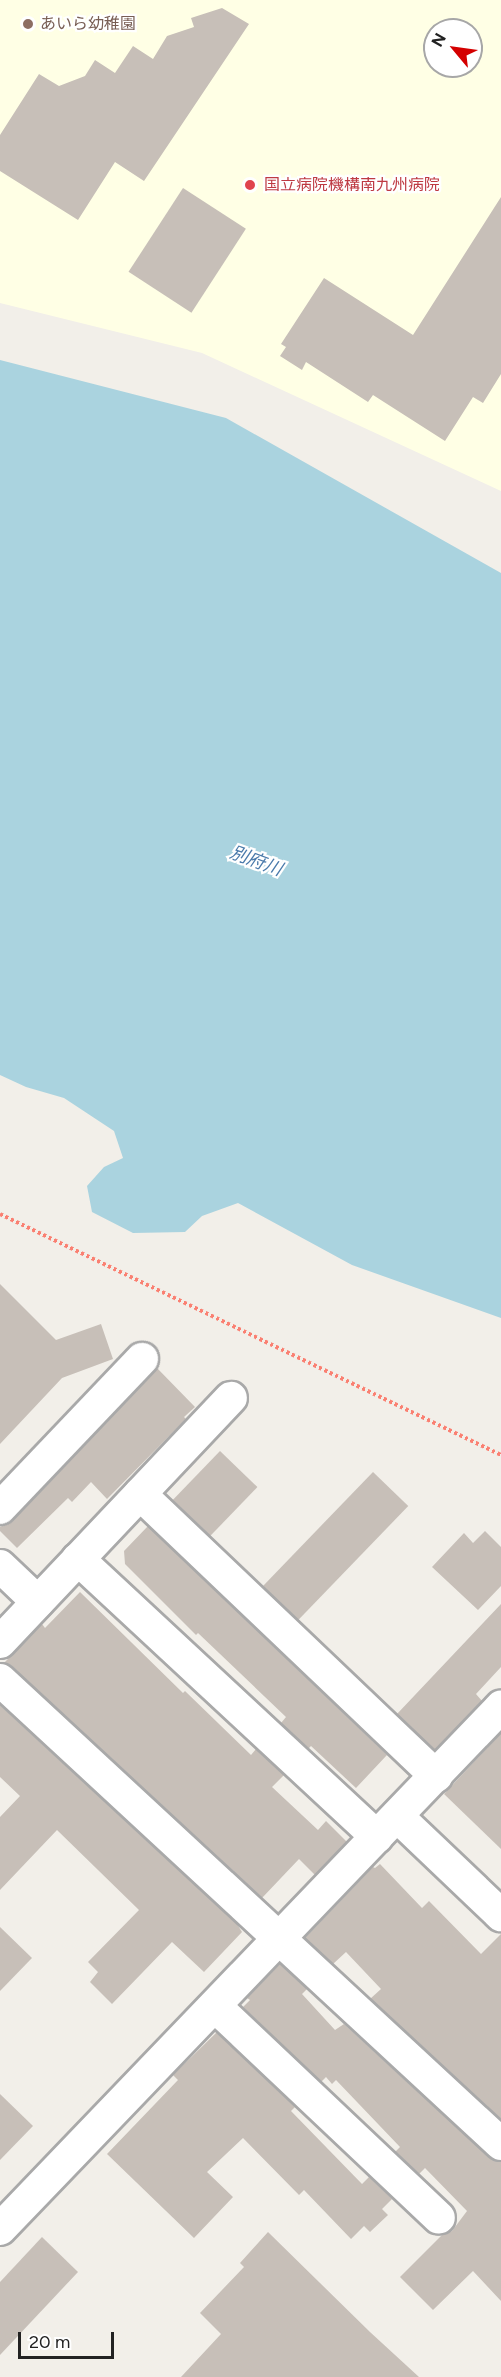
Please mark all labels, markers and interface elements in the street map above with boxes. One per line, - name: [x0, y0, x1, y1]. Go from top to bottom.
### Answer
- place label: あいら幼稚園: [40, 14, 136, 34]
- marker: あいら幼稚園: [21, 17, 35, 31]
- north arrow: [423, 18, 483, 78]
- text: N: [427, 30, 450, 50]
- place label: 国立病院機構南九州病院: [264, 175, 440, 195]
- marker: 国立病院機構南九州病院: [241, 176, 259, 194]
- water label: 別府川: [227, 842, 285, 880]
- scale bar: [21, 2320, 117, 2358]
- text: 20 m: [29, 2331, 70, 2353]

